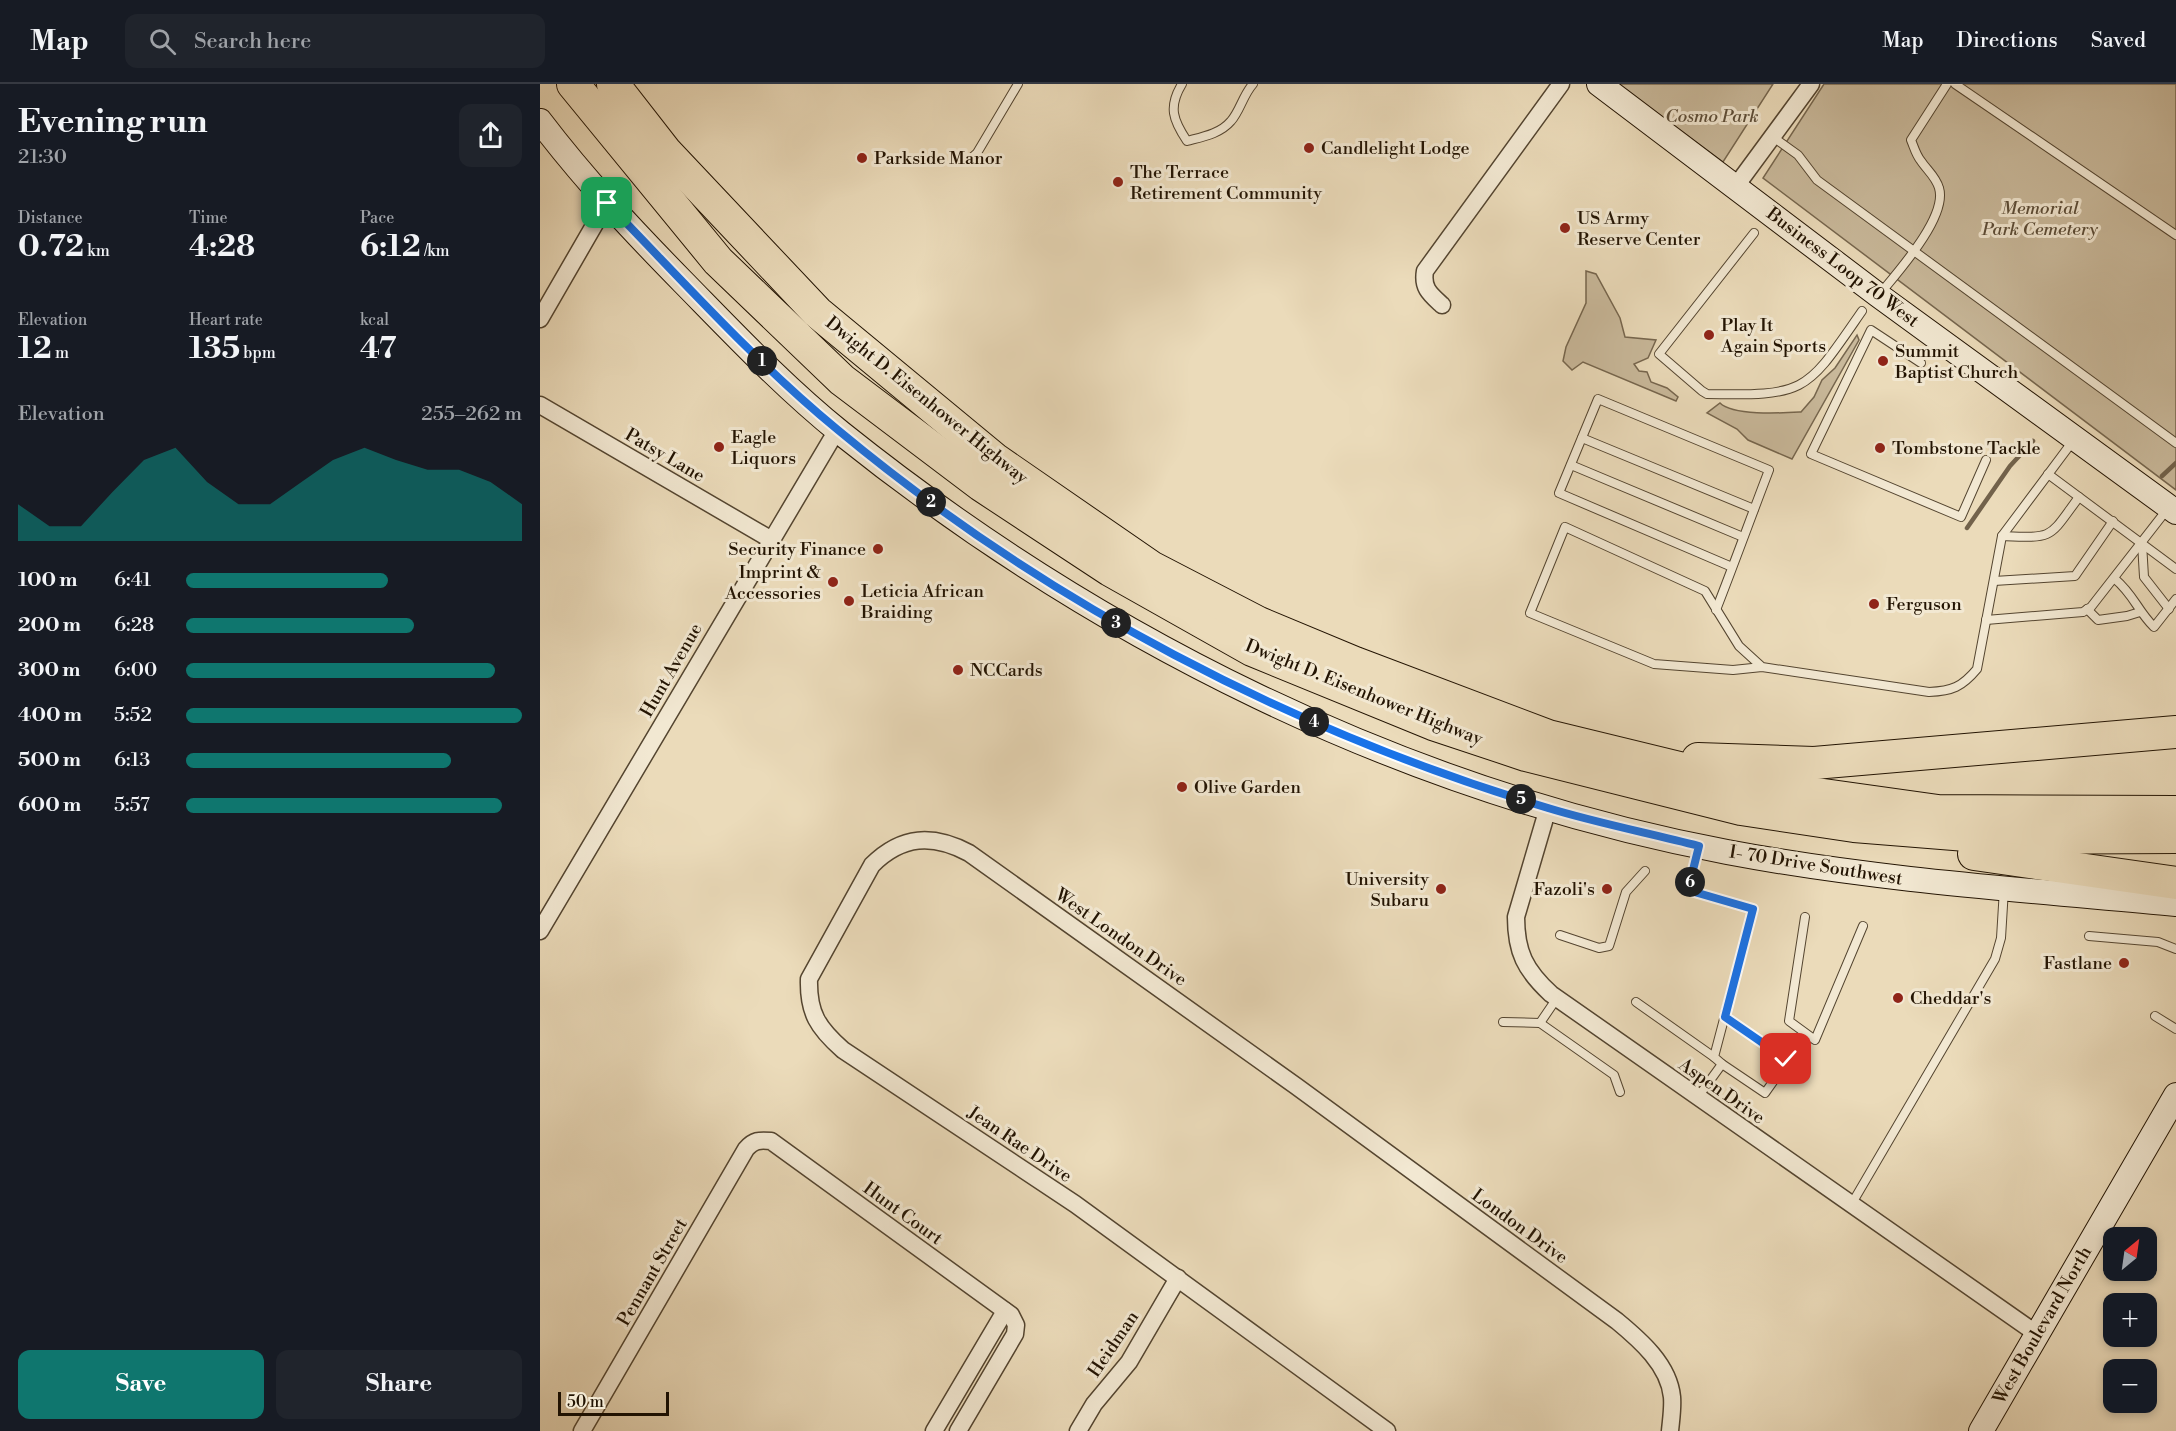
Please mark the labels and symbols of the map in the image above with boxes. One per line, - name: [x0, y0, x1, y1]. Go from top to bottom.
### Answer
- park label: Cosmo Park: [1665, 105, 1759, 128]
- place label: Candlelight Lodge: [1321, 137, 1470, 160]
- marker: Candlelight Lodge: [1302, 141, 1316, 155]
- place label: Parkside Manor: [874, 147, 1003, 170]
- marker: Parkside Manor: [855, 151, 869, 165]
- place label: The Terrace Retirement Community: [1130, 161, 1322, 205]
- marker: The Terrace Retirement Community: [1111, 175, 1125, 189]
- pin: [581, 177, 632, 228]
- park label: Memorial Park Cemetery: [1981, 197, 2099, 241]
- street label: Business Loop 70 West: [1761, 202, 1924, 333]
- place label: US Army Reserve Center: [1577, 207, 1701, 251]
- marker: US Army Reserve Center: [1558, 221, 1572, 235]
- street label: Dwight D. Eisenhower Highway: [821, 312, 1033, 489]
- place label: Play It Again Sports: [1720, 314, 1826, 358]
- marker: Play It Again Sports: [1702, 328, 1716, 342]
- place label: Summit Baptist Church: [1894, 340, 2018, 384]
- pin: 1: [747, 346, 777, 376]
- marker: Summit Baptist Church: [1876, 354, 1890, 368]
- street label: Patsy Lane: [621, 423, 709, 487]
- place label: Eagle Liquors: [731, 426, 796, 470]
- place label: Tombstone Tackle: [1892, 437, 2041, 460]
- marker: Eagle Liquors: [712, 440, 726, 454]
- marker: Tombstone Tackle: [1873, 441, 1887, 455]
- pin: 2: [916, 487, 946, 517]
- place label: Security Finance: [728, 538, 866, 561]
- marker: Security Finance: [871, 542, 885, 556]
- place label: Imprint & Accessories: [724, 561, 822, 605]
- marker: Imprint & Accessories: [826, 575, 840, 589]
- place label: Leticia African Braiding: [860, 580, 984, 624]
- place label: Ferguson: [1886, 593, 1962, 616]
- marker: Leticia African Braiding: [842, 594, 856, 608]
- marker: Ferguson: [1867, 597, 1881, 611]
- pin: 3: [1101, 608, 1131, 638]
- street label: Hunt Avenue: [635, 619, 708, 721]
- street label: Dwight D. Eisenhower Highway: [1242, 634, 1486, 751]
- place label: NCCards: [970, 659, 1043, 682]
- marker: NCCards: [951, 663, 965, 677]
- pin: 4: [1299, 707, 1329, 737]
- place label: Olive Garden: [1194, 776, 1301, 799]
- marker: Olive Garden: [1175, 780, 1189, 794]
- pin: 5: [1506, 784, 1536, 814]
- street label: I- 70 Drive Southwest: [1728, 840, 1905, 891]
- pin: 6: [1675, 867, 1705, 897]
- place label: University Subaru: [1345, 868, 1430, 912]
- place label: Fazoli's: [1533, 878, 1595, 901]
- marker: University Subaru: [1434, 882, 1448, 896]
- marker: Fazoli's: [1600, 882, 1614, 896]
- street label: West London Drive: [1050, 883, 1191, 991]
- place label: Fastlane: [2043, 952, 2112, 975]
- marker: Fastlane: [2117, 956, 2131, 970]
- place label: Cheddar's: [1910, 987, 1992, 1010]
- marker: Cheddar's: [1891, 991, 1905, 1005]
- pin: [1760, 1033, 1811, 1084]
- street label: Aspen Drive: [1673, 1053, 1769, 1130]
- street label: Jean Rae Drive: [962, 1101, 1076, 1188]
- street label: Hunt Court: [858, 1177, 948, 1250]
- street label: London Drive: [1467, 1184, 1572, 1269]
- street label: Pennant Street: [612, 1214, 693, 1330]
- north arrow: [2103, 1227, 2157, 1281]
- street label: West Boulevard North: [1987, 1242, 2097, 1409]
- street label: Heidman: [1083, 1306, 1144, 1382]
- scale bar: [558, 1389, 669, 1416]

